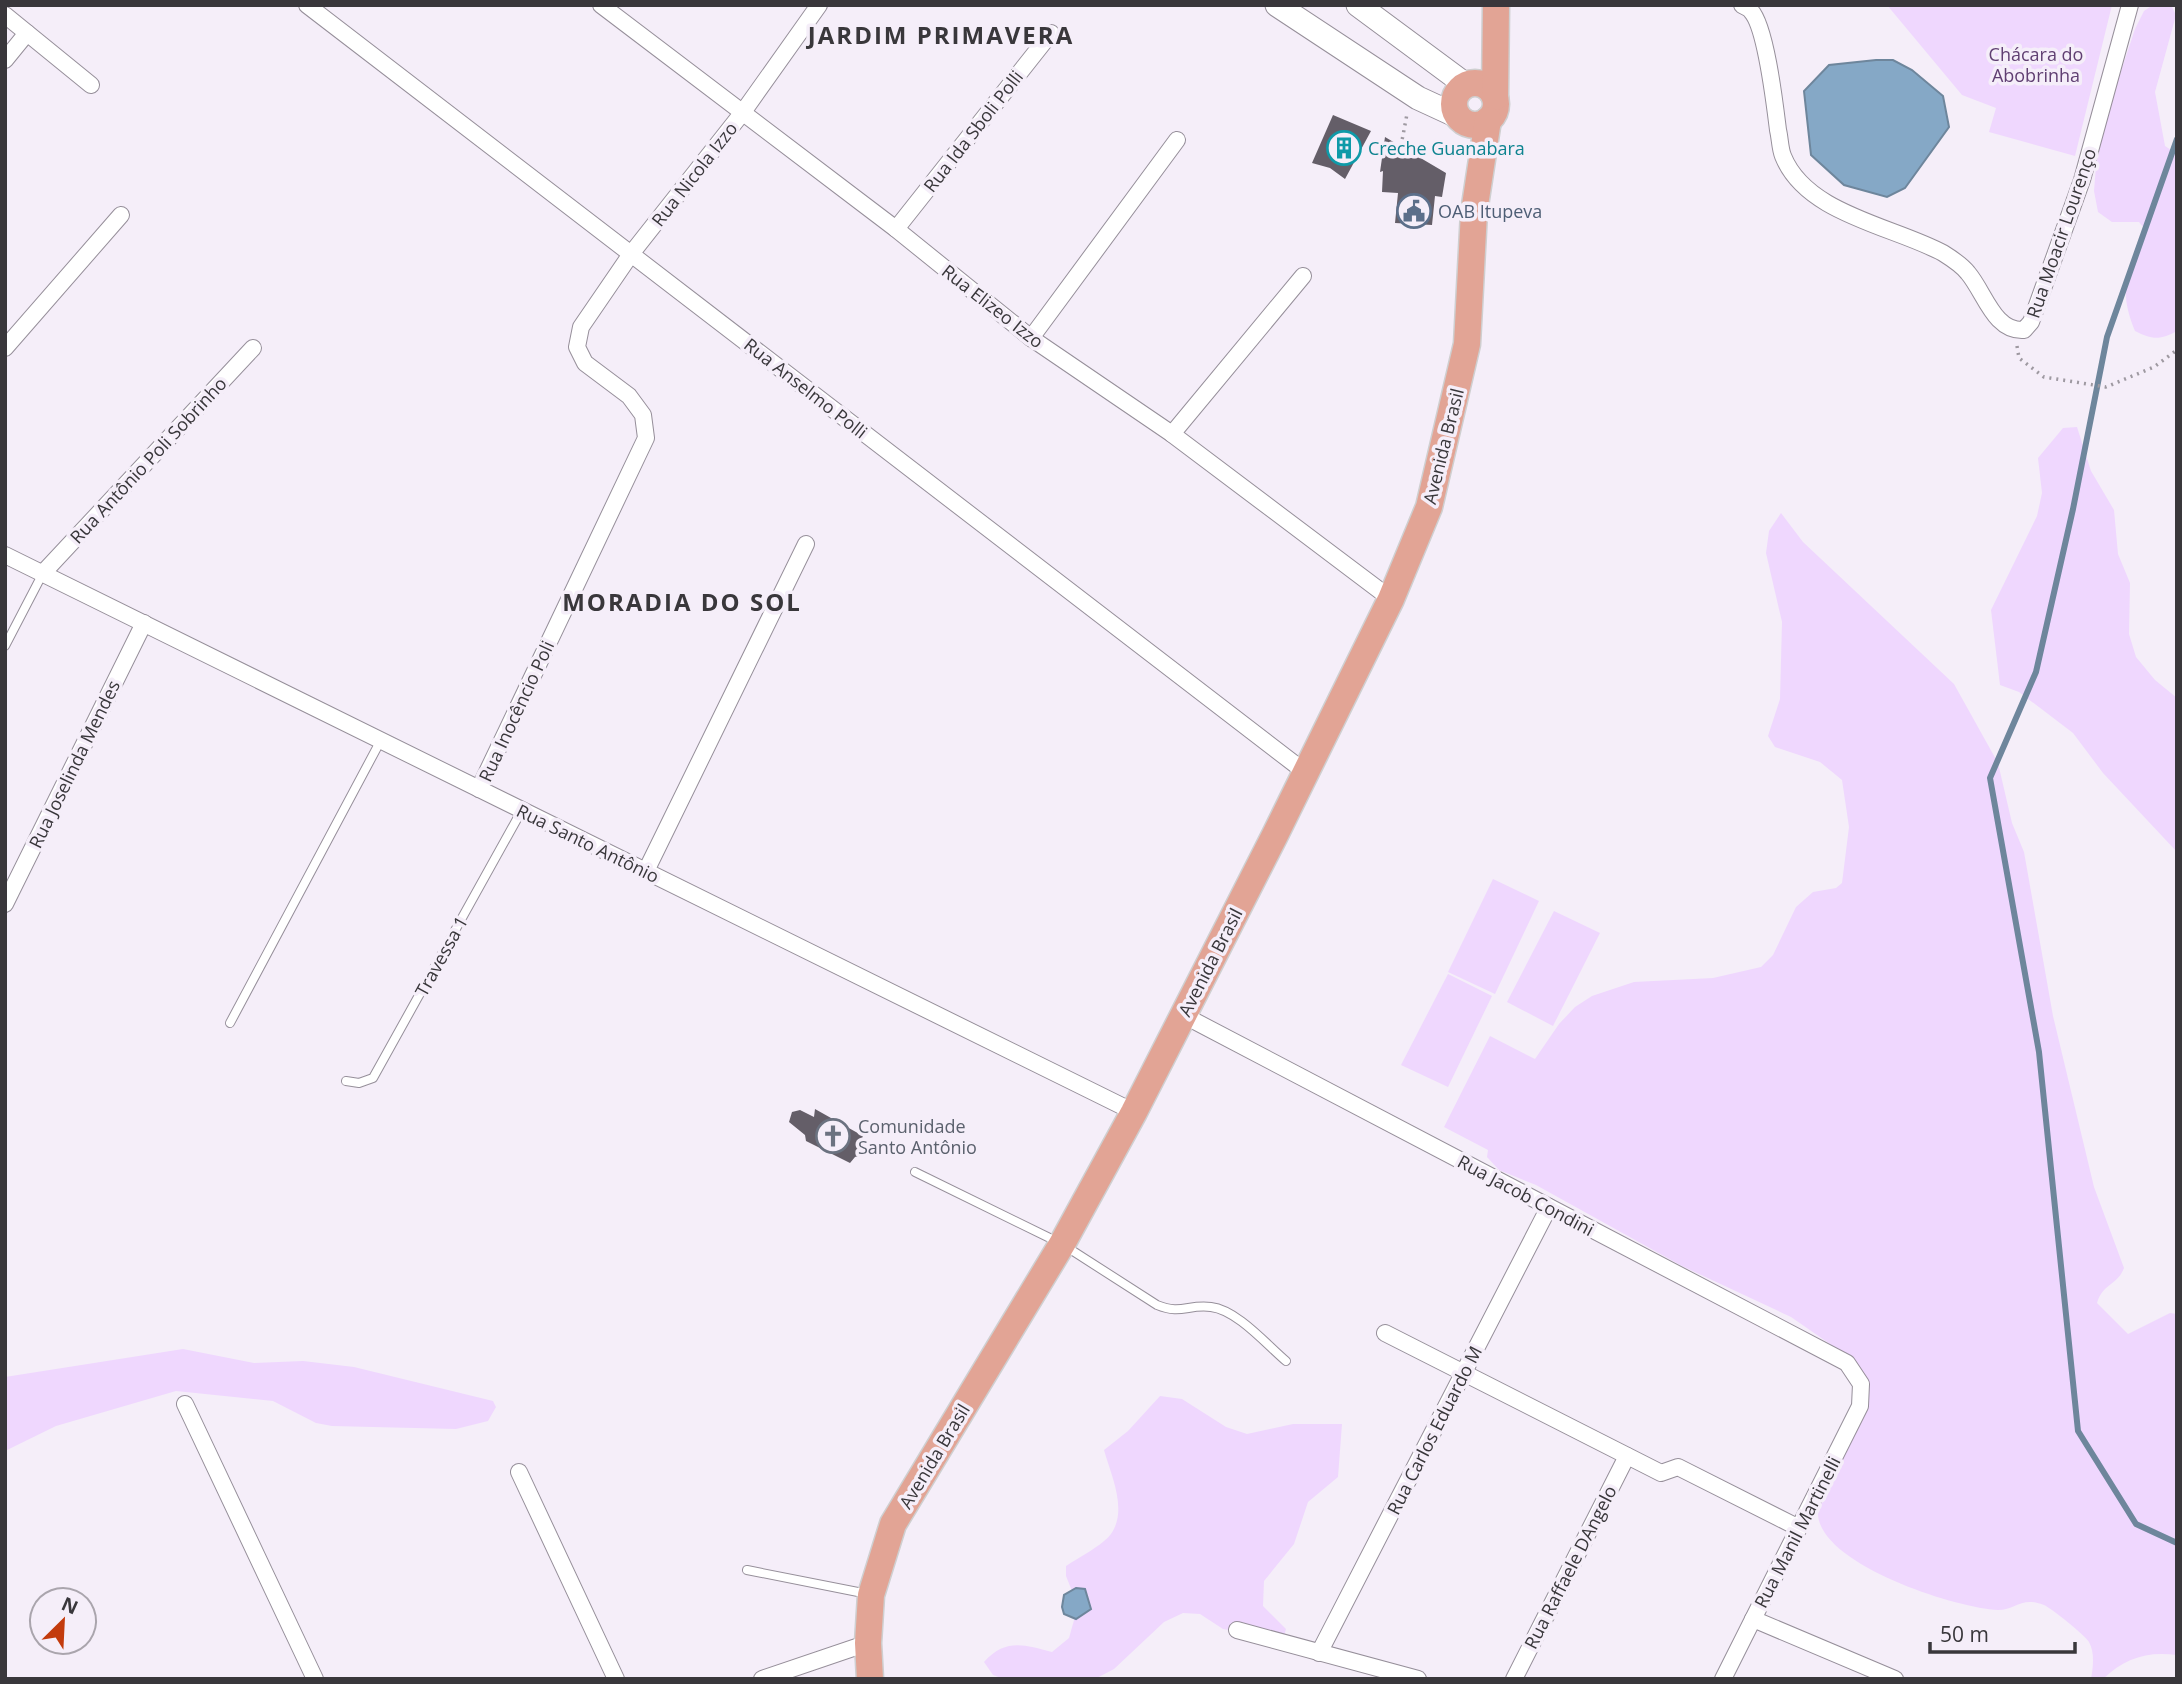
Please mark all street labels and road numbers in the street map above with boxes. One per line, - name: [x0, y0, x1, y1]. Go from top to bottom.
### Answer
- street label: Rua Ida Sboli Polli: [918, 65, 1028, 197]
- street label: Rua Nicola Izzo: [646, 117, 742, 231]
- street label: Rua Moacir Lourenço: [2021, 145, 2101, 321]
- street label: Rua Elizeo Izzo: [937, 259, 1049, 353]
- street label: Rua Anselmo Polli: [740, 332, 872, 444]
- street label: Rua Antônio Poli Sobrinho: [64, 372, 232, 548]
- street label: Avenida Brasil: [1417, 386, 1469, 506]
- street label: Rua Inocêncio Poli: [473, 637, 559, 785]
- street label: Rua Joselinda Mendes: [23, 676, 125, 852]
- street label: Rua Santo Antônio: [513, 798, 663, 888]
- street label: Avenida Brasil: [1172, 904, 1248, 1020]
- street label: Travessa 1: [409, 911, 473, 1001]
- street label: Rua Jacob Condini: [1454, 1149, 1598, 1241]
- street label: Rua Carlos Eduardo M: [1381, 1342, 1487, 1518]
- street label: Avenida Brasil: [893, 1399, 975, 1513]
- street label: Rua Manil Martinelli: [1748, 1452, 1846, 1612]
- street label: Rua Raffaele DAngelo: [1518, 1481, 1622, 1653]

